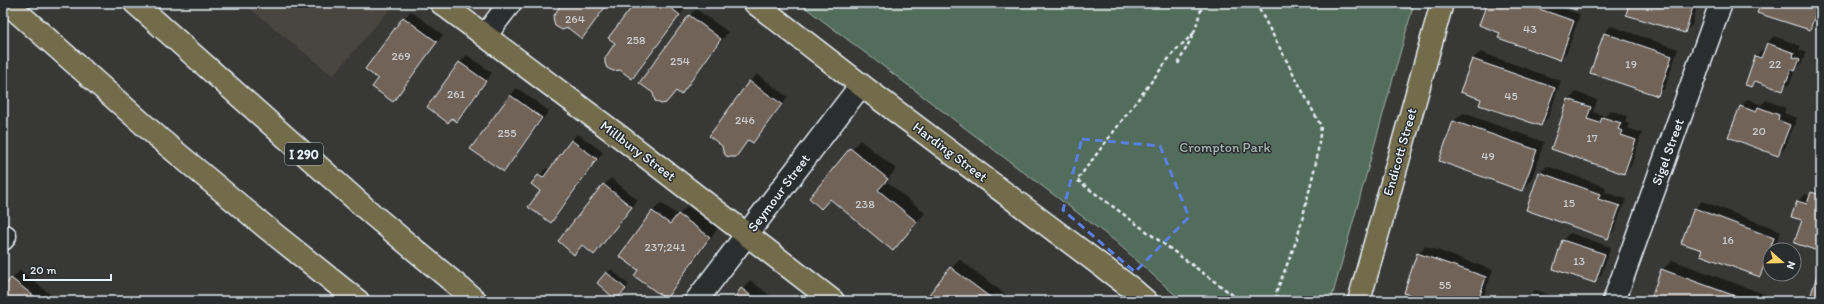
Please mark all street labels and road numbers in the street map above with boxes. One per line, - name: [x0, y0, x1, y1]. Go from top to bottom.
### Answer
- street label: Endicott Street: [1379, 106, 1421, 198]
- street label: Sigel Street: [1648, 116, 1688, 188]
- street label: Millbury Street: [597, 117, 679, 185]
- street label: Harding Street: [909, 118, 991, 186]
- road number: I 290: [285, 143, 323, 165]
- street label: Seymour Street: [744, 151, 814, 235]

